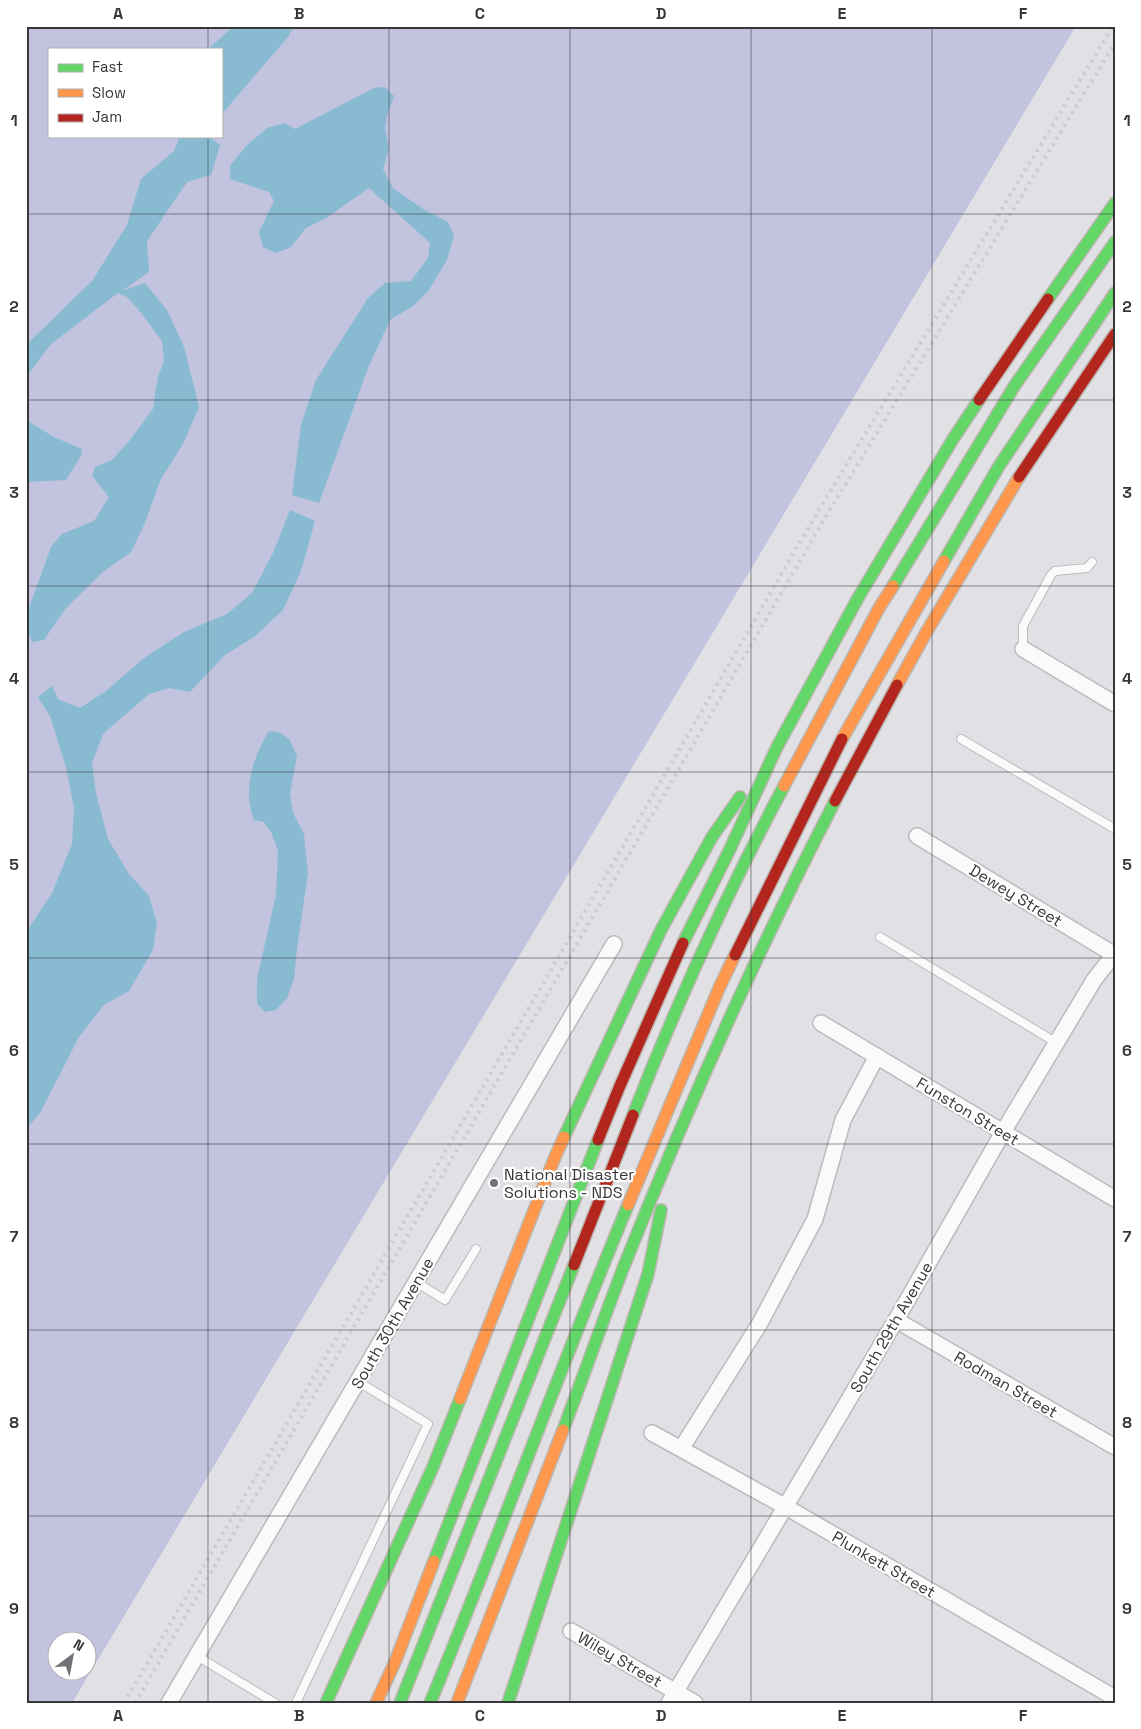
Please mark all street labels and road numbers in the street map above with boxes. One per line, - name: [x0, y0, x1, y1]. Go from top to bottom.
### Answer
- street label: Dewey Street: [965, 859, 1066, 931]
- street label: Funston Street: [913, 1072, 1023, 1150]
- street label: South 30th Avenue: [346, 1254, 439, 1393]
- street label: South 29th Avenue: [845, 1258, 937, 1396]
- street label: Rodman Street: [950, 1346, 1061, 1423]
- street label: Plunkett Street: [828, 1526, 939, 1603]
- street label: Wiley Street: [574, 1627, 666, 1692]

